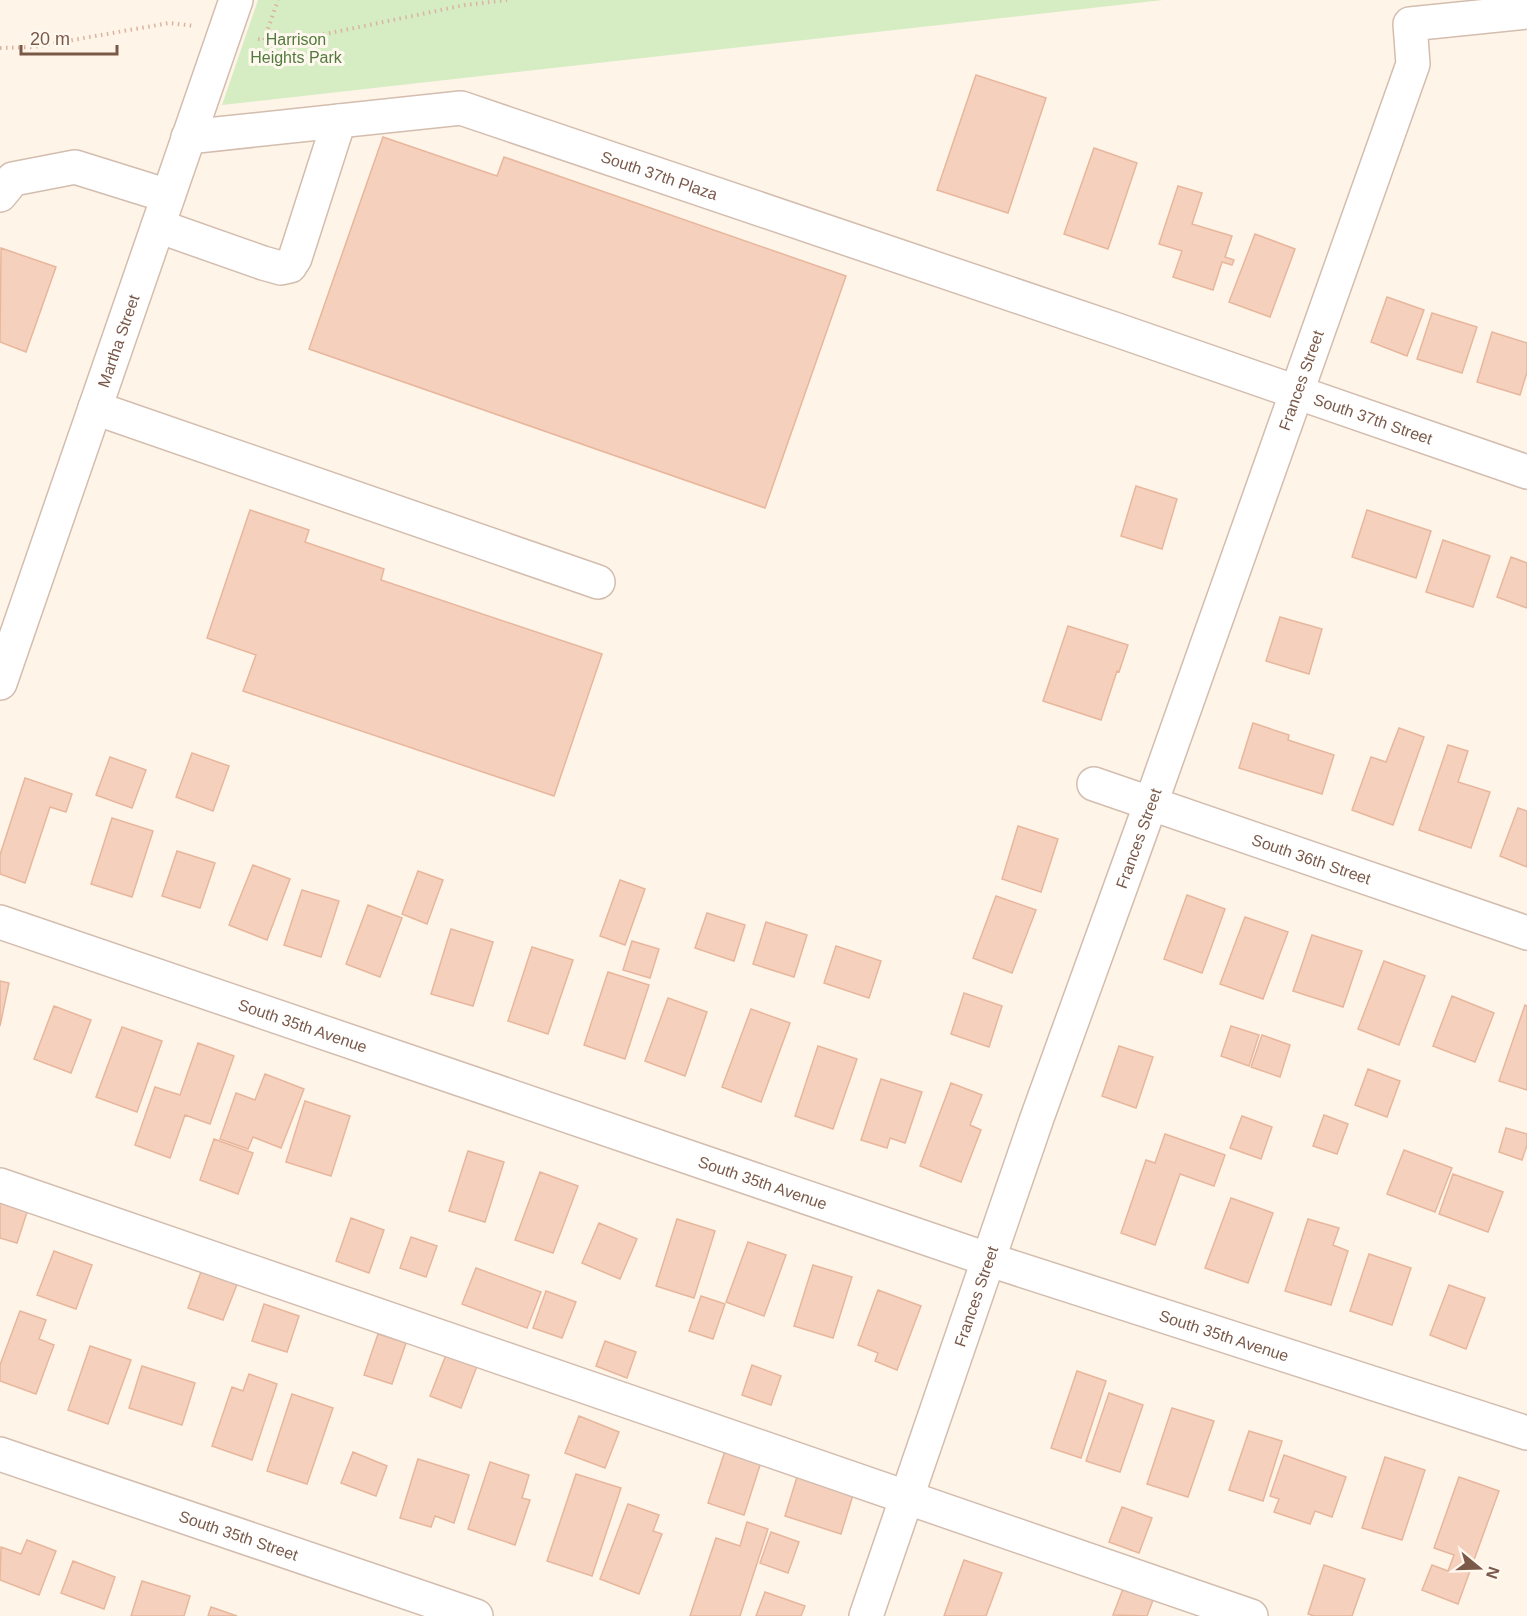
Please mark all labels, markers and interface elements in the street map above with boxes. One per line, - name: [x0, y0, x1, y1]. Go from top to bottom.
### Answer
- scale bar: [21, 18, 117, 56]
- text: 20 m: [30, 29, 70, 49]
- park label: Harrison Heights Park: [250, 31, 343, 66]
- street label: South 37th Plaza: [599, 148, 720, 203]
- street label: Martha Street: [94, 292, 142, 389]
- street label: Frances Street: [1275, 327, 1327, 433]
- street label: South 37th Street: [1311, 390, 1435, 447]
- street label: Frances Street: [1112, 786, 1164, 891]
- street label: South 36th Street: [1250, 831, 1374, 887]
- street label: South 35th Avenue: [236, 996, 370, 1055]
- street label: South 35th Avenue: [696, 1153, 830, 1212]
- street label: Frances Street: [951, 1243, 1001, 1349]
- street label: South 35th Avenue: [1157, 1307, 1291, 1364]
- street label: South 35th Street: [177, 1507, 301, 1563]
- north arrow: [1449, 1538, 1509, 1598]
- text: N: [1483, 1564, 1503, 1581]

